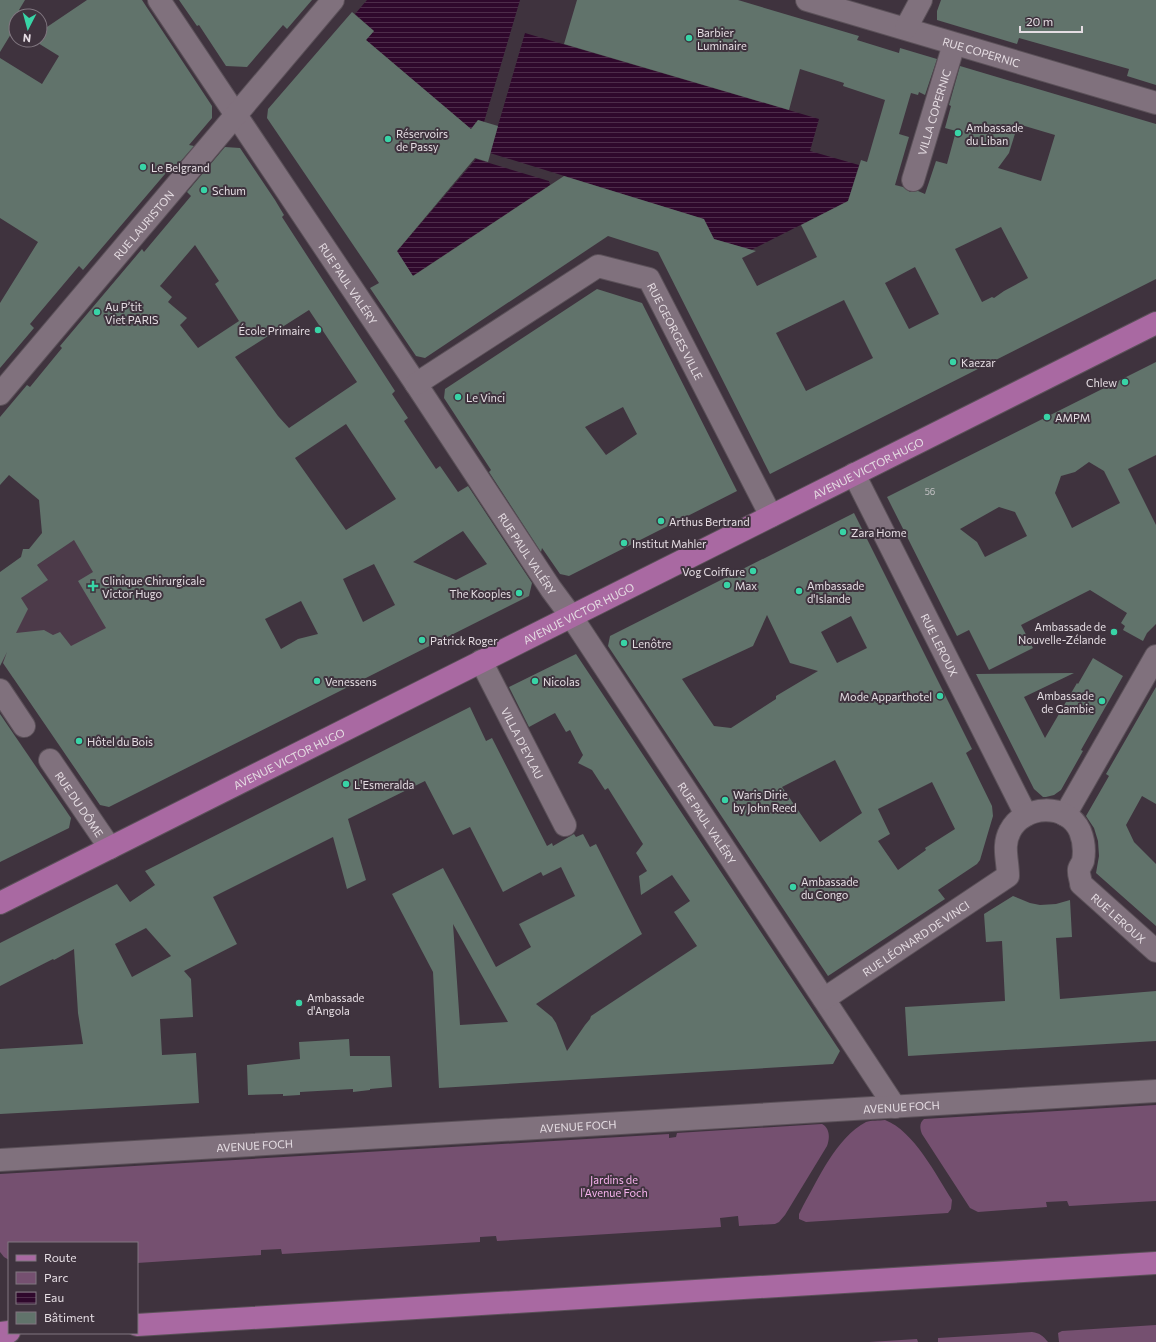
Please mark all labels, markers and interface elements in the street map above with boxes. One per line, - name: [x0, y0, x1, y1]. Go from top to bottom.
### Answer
- north arrow: [8, 8, 48, 48]
- scale bar: [1020, 8, 1082, 34]
- text: 20 m: [1026, 14, 1053, 28]
- place label: Barbier Luminaire: [697, 26, 747, 52]
- text: N: [22, 32, 32, 45]
- marker: Barbier Luminaire: [684, 33, 694, 43]
- street label: RUE COPERNIC: [941, 34, 1022, 69]
- street label: VILLA COPERNIC: [914, 67, 953, 157]
- place label: Ambassade du Liban: [966, 121, 1024, 147]
- place label: Réservoirs de Passy: [396, 127, 448, 153]
- marker: Ambassade du Liban: [953, 128, 963, 138]
- marker: Réservoirs de Passy: [383, 134, 393, 144]
- place label: Le Belgrand: [151, 161, 210, 174]
- marker: Le Belgrand: [138, 162, 148, 172]
- place label: Schum: [212, 184, 246, 197]
- marker: Schum: [199, 185, 209, 195]
- street label: RUE LAURISTON: [111, 187, 176, 262]
- street label: RUE PAUL VALÉRY: [317, 240, 381, 327]
- street label: RUE GEORGES VILLE: [645, 280, 706, 382]
- place label: Au P’tit Viet PARIS: [105, 300, 159, 326]
- marker: Au P’tit Viet PARIS: [92, 307, 102, 317]
- place label: École Primaire: [238, 323, 310, 337]
- marker: École Primaire: [313, 325, 323, 335]
- place label: Kaezar: [961, 356, 996, 369]
- marker: Kaezar: [948, 357, 958, 367]
- place label: Chlew: [1086, 376, 1117, 389]
- marker: Chlew: [1120, 377, 1130, 387]
- place label: Le Vinci: [466, 391, 505, 404]
- marker: Le Vinci: [453, 392, 463, 402]
- place label: AMPM: [1055, 411, 1090, 424]
- marker: AMPM: [1042, 412, 1052, 422]
- street label: AVENUE VICTOR HUGO: [810, 434, 926, 501]
- house number: 56: [925, 486, 935, 497]
- street label: RUE PAUL VALÉRY: [496, 510, 559, 597]
- place label: Arthus Bertrand: [669, 515, 750, 528]
- marker: Arthus Bertrand: [656, 516, 666, 526]
- place label: Zara Home: [851, 526, 907, 539]
- marker: Zara Home: [838, 527, 848, 537]
- place label: Institut Mahler: [632, 537, 707, 550]
- marker: Institut Mahler: [619, 538, 629, 548]
- place label: Vog Coiffure: [682, 565, 745, 578]
- marker: Vog Coiffure: [748, 566, 758, 576]
- place label: Clinique Chirurgicale Victor Hugo: [102, 574, 205, 600]
- place label: Max: [735, 579, 757, 592]
- place label: Ambassade d'Islande: [807, 579, 865, 605]
- marker: Clinique Chirurgicale Victor Hugo: [87, 580, 99, 592]
- street label: AVENUE VICTOR HUGO: [521, 580, 636, 646]
- marker: Max: [722, 580, 732, 590]
- marker: Ambassade d'Islande: [794, 586, 804, 596]
- place label: The Kooples: [449, 587, 511, 600]
- marker: The Kooples: [514, 588, 524, 598]
- street label: RUE LEROUX: [919, 611, 961, 678]
- place label: Ambassade de Nouvelle-Zélande: [1018, 620, 1106, 646]
- marker: Ambassade de Nouvelle-Zélande: [1109, 627, 1119, 637]
- place label: Patrick Roger: [430, 634, 498, 647]
- marker: Patrick Roger: [417, 635, 427, 645]
- place label: Lenôtre: [632, 637, 672, 650]
- marker: Lenôtre: [619, 638, 629, 648]
- place label: Venessens: [325, 675, 377, 688]
- place label: Nicolas: [543, 675, 580, 688]
- marker: Venessens: [312, 676, 322, 686]
- marker: Nicolas: [530, 676, 540, 686]
- place label: Ambassade de Gambie: [1037, 689, 1094, 715]
- place label: Mode Apparthotel: [840, 690, 932, 703]
- marker: Mode Apparthotel: [935, 691, 945, 701]
- marker: Ambassade de Gambie: [1097, 696, 1107, 706]
- street label: VILLA D'EYLAU: [499, 705, 547, 781]
- street label: AVENUE VICTOR HUGO: [231, 725, 346, 791]
- place label: Hôtel du Bois: [87, 735, 153, 748]
- marker: Hôtel du Bois: [74, 736, 84, 746]
- street label: RUE DU DÔME: [53, 769, 107, 839]
- place label: L'Esmeralda: [354, 778, 414, 791]
- marker: L'Esmeralda: [341, 779, 351, 789]
- street label: RUE PAUL VALÉRY: [676, 780, 739, 866]
- place label: Waris Dirie by John Reed: [733, 788, 797, 815]
- marker: Waris Dirie by John Reed: [720, 795, 730, 805]
- place label: Ambassade du Congo: [801, 875, 859, 901]
- marker: Ambassade du Congo: [788, 882, 798, 892]
- street label: RUE LEROUX: [1089, 890, 1149, 946]
- street label: RUE LÉONARD DE VINCI: [860, 898, 971, 978]
- place label: Ambassade d'Angola: [307, 991, 365, 1017]
- marker: Ambassade d'Angola: [294, 998, 304, 1008]
- street label: AVENUE FOCH: [863, 1097, 940, 1115]
- street label: AVENUE FOCH: [539, 1117, 617, 1134]
- street label: AVENUE FOCH: [216, 1136, 293, 1154]
- park label: Jardins de l'Avenue Foch: [580, 1173, 648, 1199]
- legend: [8, 1242, 138, 1334]
- text: Route: [44, 1250, 77, 1264]
- text: Parc: [44, 1270, 68, 1284]
- text: Eau: [44, 1290, 64, 1304]
- text: Bâtiment: [44, 1310, 95, 1324]

